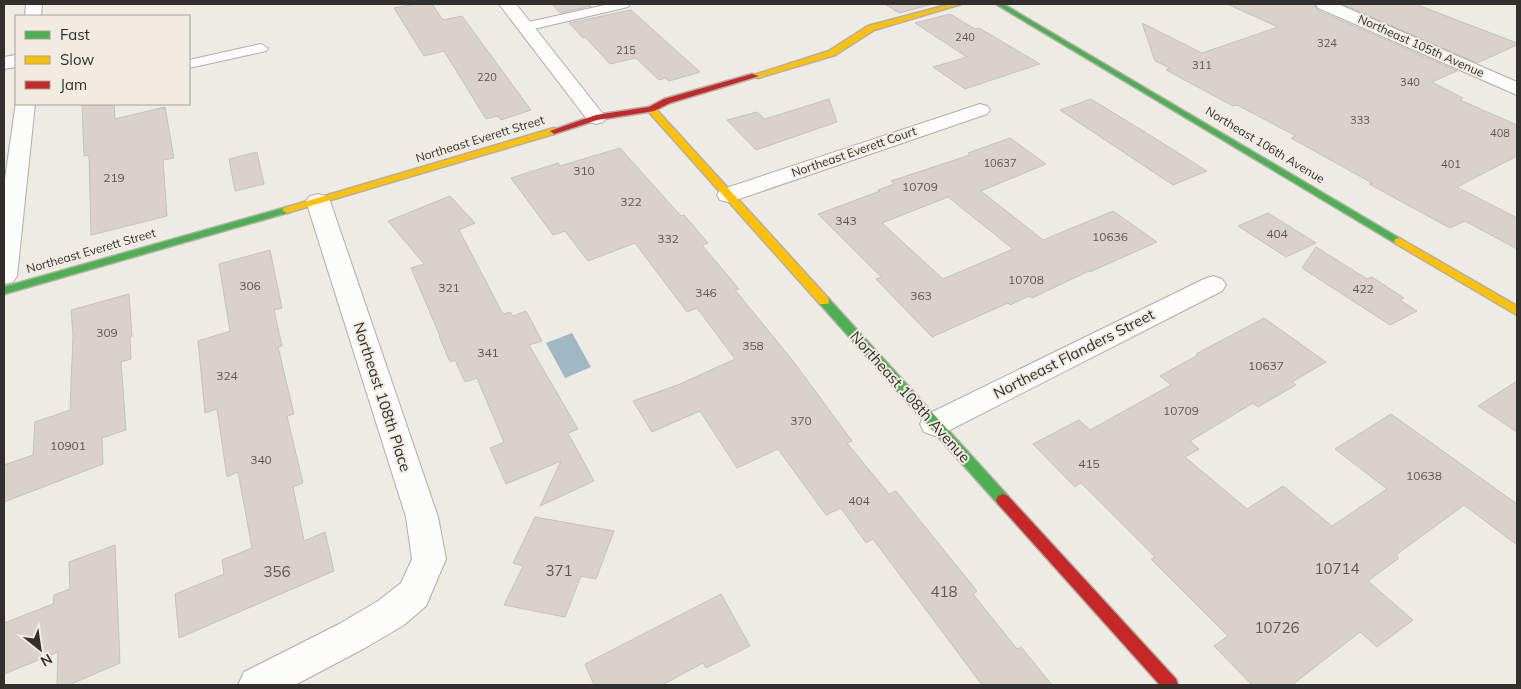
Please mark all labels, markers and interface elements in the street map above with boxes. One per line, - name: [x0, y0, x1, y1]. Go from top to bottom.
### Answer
- street label: Northeast 105th Avenue: [1356, 11, 1487, 80]
- legend: [15, 15, 190, 105]
- text: Fast: [60, 25, 90, 44]
- house number: 240: [955, 30, 975, 44]
- house number: 324: [1317, 36, 1337, 50]
- house number: 215: [616, 43, 636, 57]
- text: Slow: [60, 50, 94, 69]
- house number: 311: [1192, 58, 1212, 72]
- house number: 220: [477, 70, 497, 84]
- text: Jam: [60, 75, 87, 94]
- house number: 340: [1400, 75, 1420, 89]
- street label: Northeast 106th Avenue: [1203, 103, 1328, 186]
- street label: Northeast Everett Street: [414, 112, 546, 165]
- house number: 333: [1350, 113, 1370, 127]
- street label: Northeast Everett Court: [789, 123, 918, 180]
- house number: 408: [1490, 126, 1510, 140]
- house number: 10637: [984, 156, 1017, 170]
- house number: 401: [1441, 157, 1461, 171]
- house number: 310: [573, 163, 595, 178]
- house number: 219: [103, 170, 125, 185]
- house number: 10709: [902, 179, 938, 194]
- house number: 322: [620, 194, 642, 209]
- house number: 343: [835, 213, 857, 228]
- street label: Northeast Everett Street: [24, 225, 157, 276]
- house number: 404: [1266, 226, 1288, 241]
- house number: 10636: [1092, 229, 1128, 244]
- house number: 332: [657, 231, 679, 246]
- house number: 10708: [1008, 272, 1044, 287]
- house number: 306: [239, 278, 261, 293]
- house number: 321: [438, 280, 460, 295]
- house number: 422: [1352, 281, 1374, 296]
- house number: 346: [695, 285, 717, 300]
- house number: 363: [910, 288, 932, 303]
- street label: Northeast Flanders Street: [990, 305, 1158, 403]
- street label: Northeast 108th Place: [349, 320, 416, 474]
- house number: 309: [96, 325, 118, 340]
- street label: Northeast 108th Avenue: [846, 327, 974, 466]
- house number: 358: [742, 338, 764, 353]
- house number: 341: [477, 345, 499, 360]
- house number: 10637: [1248, 358, 1284, 373]
- house number: 324: [216, 368, 238, 383]
- house number: 10709: [1163, 403, 1199, 418]
- house number: 370: [790, 413, 812, 428]
- house number: 10901: [50, 438, 86, 453]
- house number: 340: [250, 452, 272, 467]
- house number: 415: [1078, 456, 1100, 471]
- house number: 10638: [1406, 468, 1442, 483]
- house number: 404: [848, 493, 870, 508]
- house number: 10714: [1314, 559, 1360, 578]
- house number: 371: [545, 561, 573, 580]
- house number: 356: [263, 562, 291, 581]
- house number: 418: [930, 582, 958, 601]
- house number: 10726: [1254, 618, 1300, 637]
- north arrow: [15, 624, 65, 674]
- text: N: [37, 650, 56, 671]

